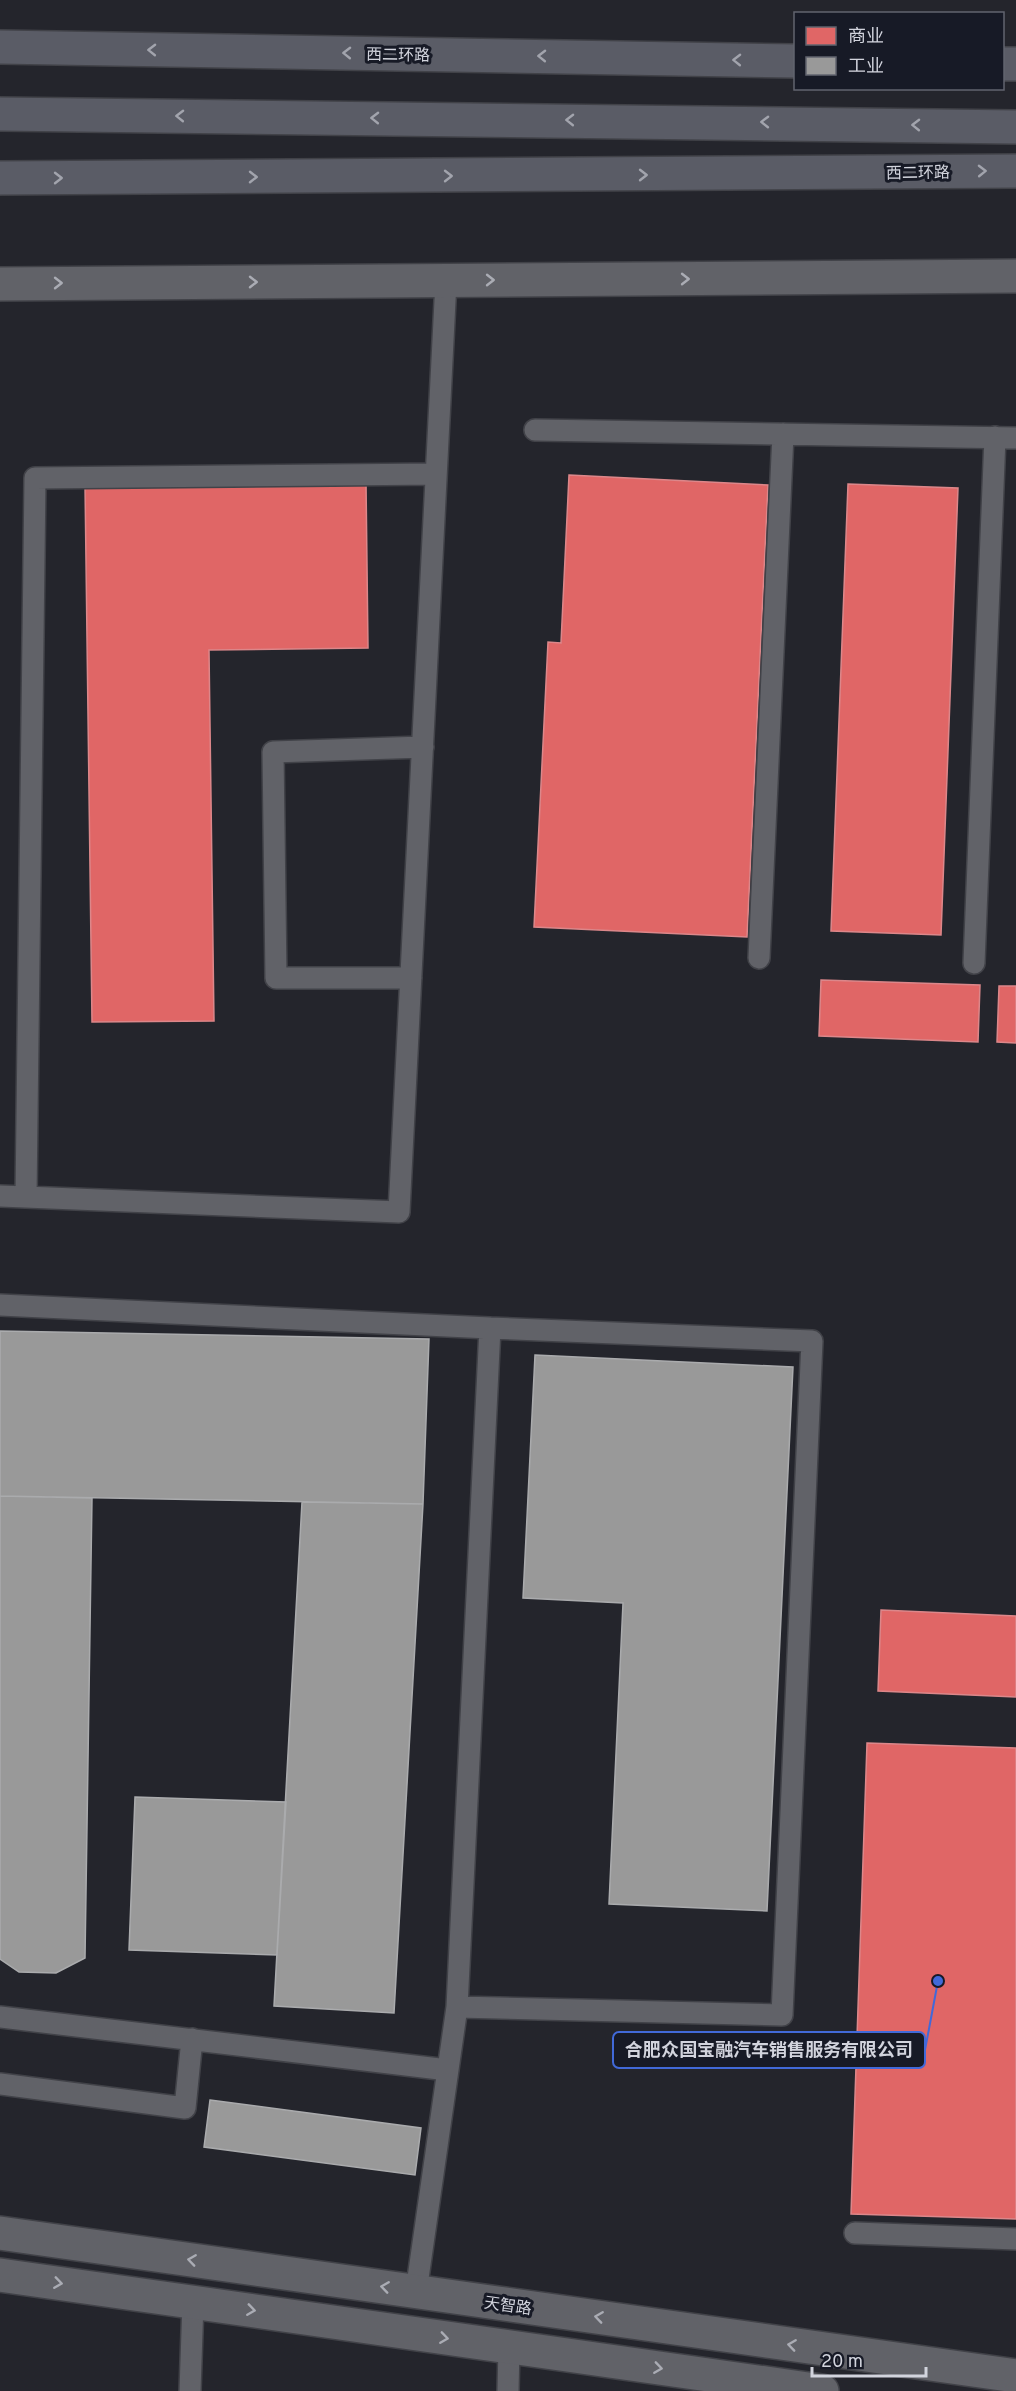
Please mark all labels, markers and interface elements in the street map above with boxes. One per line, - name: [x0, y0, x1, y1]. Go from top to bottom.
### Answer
- legend: [794, 12, 1004, 90]
- text: 商业: [848, 26, 884, 49]
- one-way arrow: [148, 43, 157, 56]
- street label: 西二环路: [366, 45, 430, 67]
- one-way arrow: [343, 47, 352, 59]
- one-way arrow: [538, 50, 547, 62]
- one-way arrow: [733, 53, 742, 66]
- text: 工业: [848, 56, 884, 79]
- one-way arrow: [175, 110, 184, 122]
- one-way arrow: [370, 112, 379, 124]
- one-way arrow: [565, 114, 574, 126]
- one-way arrow: [760, 116, 769, 129]
- one-way arrow: [911, 119, 920, 131]
- street label: 西二环路: [886, 163, 950, 185]
- one-way arrow: [978, 165, 987, 178]
- one-way arrow: [639, 169, 648, 181]
- one-way arrow: [444, 170, 453, 182]
- one-way arrow: [249, 171, 258, 183]
- one-way arrow: [54, 172, 63, 184]
- one-way arrow: [681, 273, 690, 285]
- one-way arrow: [486, 274, 495, 286]
- one-way arrow: [249, 276, 258, 288]
- one-way arrow: [54, 277, 63, 289]
- callout: 合肥众国宝融汽车销售服务有限公司: [613, 2032, 925, 2068]
- text: 合肥众国宝融汽车销售服务有限公司: [625, 2040, 913, 2063]
- one-way arrow: [187, 2254, 196, 2267]
- one-way arrow: [53, 2277, 63, 2289]
- one-way arrow: [380, 2282, 389, 2294]
- street label: 天智路: [483, 2294, 533, 2320]
- one-way arrow: [246, 2304, 256, 2316]
- one-way arrow: [594, 2312, 603, 2324]
- one-way arrow: [439, 2331, 449, 2343]
- one-way arrow: [787, 2339, 796, 2351]
- scale bar: [812, 2340, 926, 2378]
- text: 20 m: [821, 2351, 863, 2374]
- one-way arrow: [653, 2361, 663, 2373]

